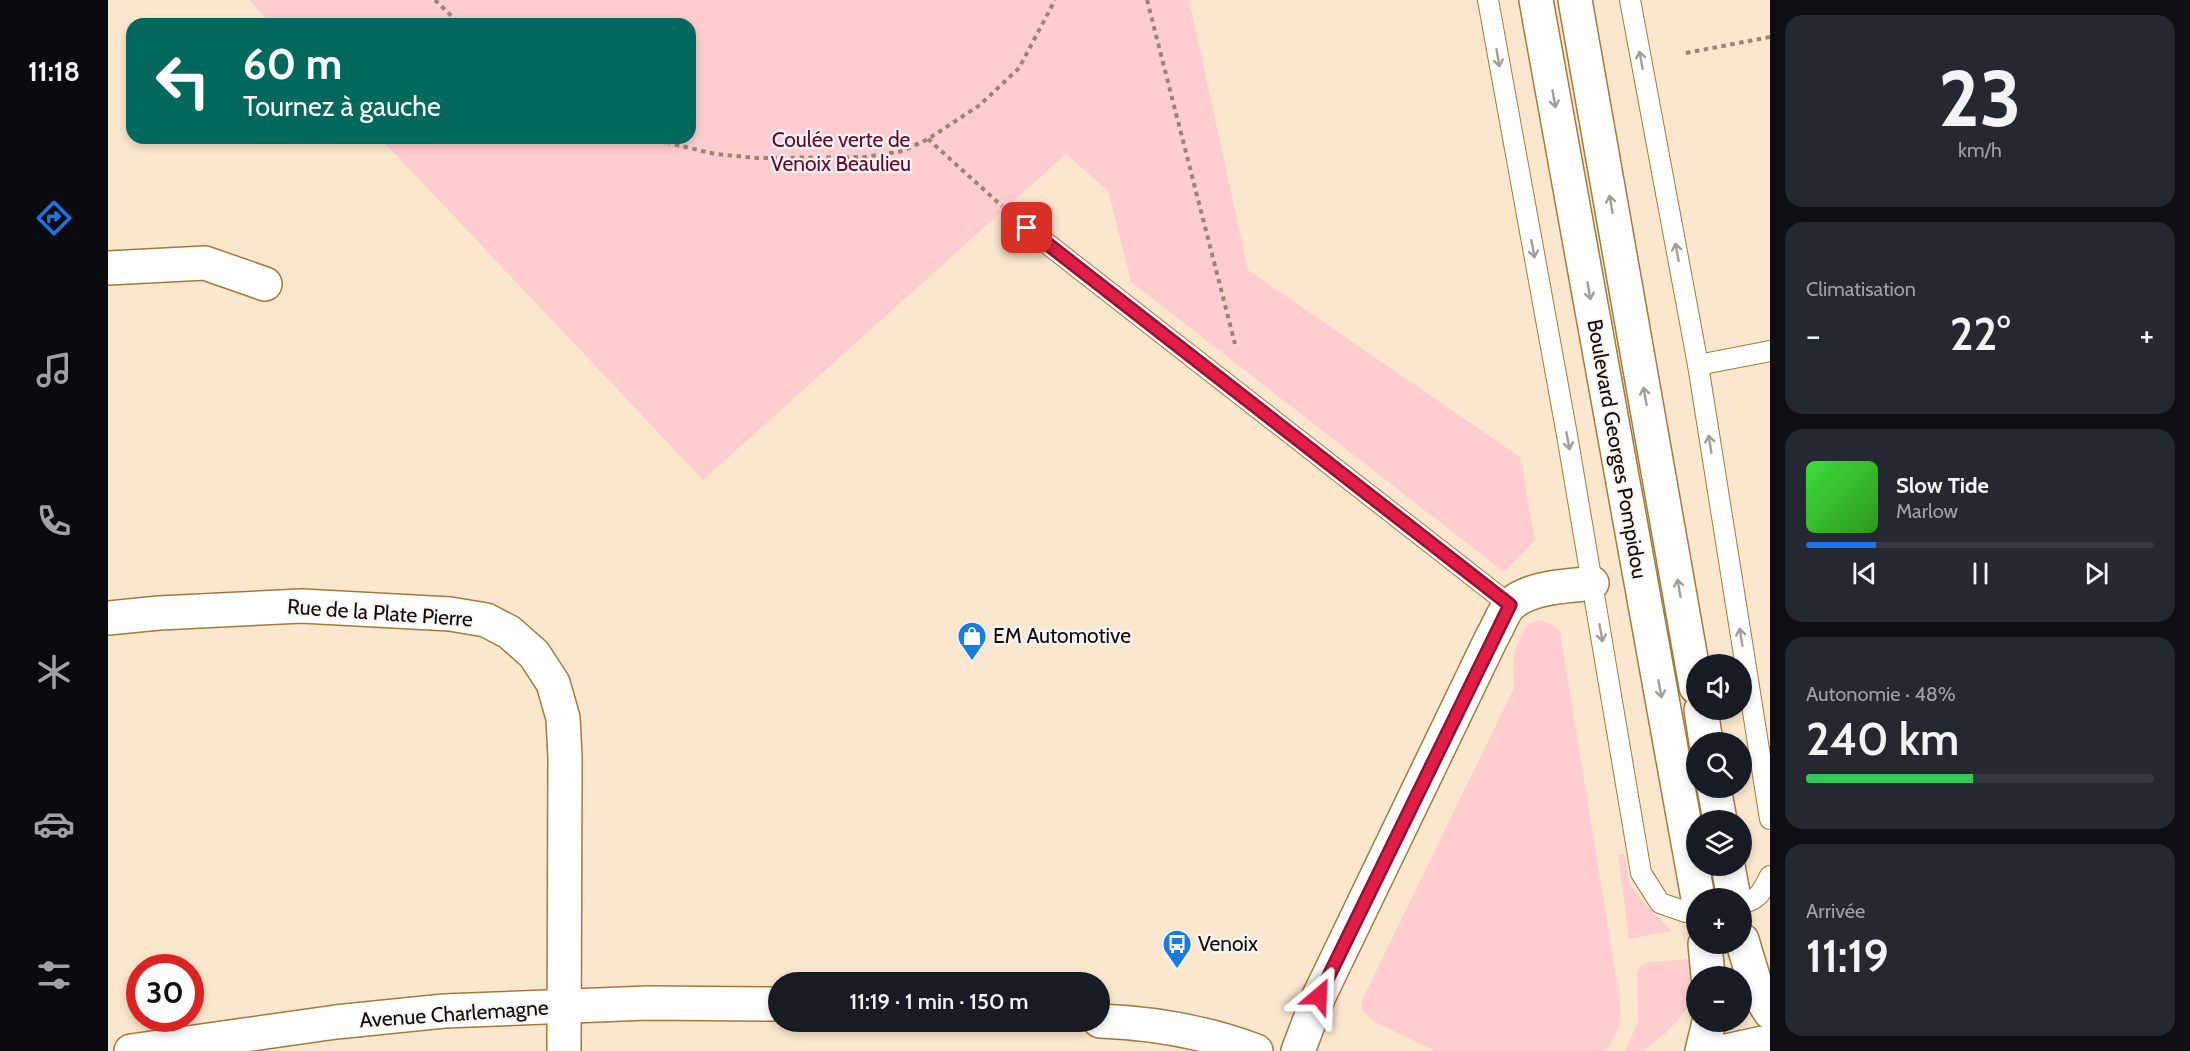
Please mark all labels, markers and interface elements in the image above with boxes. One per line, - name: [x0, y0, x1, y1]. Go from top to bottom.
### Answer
- text: 60 m: [243, 38, 342, 90]
- icon: left: [144, 42, 222, 120]
- one-way arrow: [1493, 47, 1504, 67]
- one-way arrow: [1635, 51, 1646, 71]
- text: 23: [1938, 51, 2022, 146]
- text: 11:18: [28, 55, 80, 88]
- one-way arrow: [1549, 89, 1560, 108]
- text: Tournez à gauche: [243, 90, 441, 123]
- park label: Coulée verte de Venoix Beaulieu: [771, 127, 911, 176]
- text: km/h: [1958, 138, 2002, 162]
- one-way arrow: [1605, 195, 1616, 214]
- icon: directions: [33, 197, 75, 239]
- pin: [1001, 202, 1052, 253]
- icon: arrive: [1010, 211, 1043, 244]
- one-way arrow: [1528, 239, 1539, 259]
- one-way arrow: [1671, 243, 1682, 262]
- text: Climatisation: [1806, 277, 1916, 301]
- one-way arrow: [1583, 280, 1594, 300]
- text: 22°: [1950, 307, 2010, 361]
- text: −: [1806, 315, 1821, 355]
- text: +: [2139, 315, 2154, 355]
- street label: Boulevard Georges Pompidou: [1582, 317, 1653, 581]
- icon: music: [33, 349, 75, 391]
- one-way arrow: [1639, 387, 1650, 406]
- one-way arrow: [1562, 431, 1573, 451]
- one-way arrow: [1704, 435, 1715, 455]
- text: Slow Tide: [1896, 472, 1989, 499]
- text: Marlow: [1896, 499, 1958, 523]
- icon: phone: [33, 500, 75, 542]
- icon: previous: [1848, 557, 1881, 590]
- icon: pause: [1964, 557, 1997, 590]
- icon: next: [2080, 557, 2113, 590]
- one-way arrow: [1673, 579, 1684, 598]
- street label: Rue de la Plate Pierre: [286, 594, 474, 631]
- shop icon: EM Automotive: [956, 620, 988, 662]
- place label: EM Automotive: [993, 623, 1131, 648]
- one-way arrow: [1596, 623, 1607, 643]
- one-way arrow: [1735, 627, 1746, 647]
- icon: climate: [33, 651, 75, 693]
- map controls: [1686, 654, 1752, 1032]
- button: sound: [1686, 654, 1752, 720]
- one-way arrow: [1655, 679, 1666, 699]
- text: Autonomie · 48%: [1806, 682, 1956, 706]
- text: 240 km: [1806, 712, 1959, 766]
- button: search: [1686, 732, 1752, 798]
- icon: car: [33, 803, 75, 845]
- button: layers: [1686, 810, 1752, 876]
- button: +: [1686, 888, 1752, 954]
- text: Arrivée: [1806, 899, 1865, 923]
- bus stop icon: Venoix: [1161, 928, 1193, 970]
- text: 11:19: [1806, 929, 1889, 983]
- place label: Venoix: [1198, 931, 1258, 956]
- icon: filters: [33, 954, 75, 996]
- speed limit sign: 30: [126, 954, 204, 1032]
- position arrow: [1287, 964, 1351, 1028]
- button: −: [1686, 966, 1752, 1032]
- text: 11:19 · 1 min · 150 m: [849, 988, 1029, 1015]
- street label: Avenue Charlemagne: [359, 994, 550, 1033]

